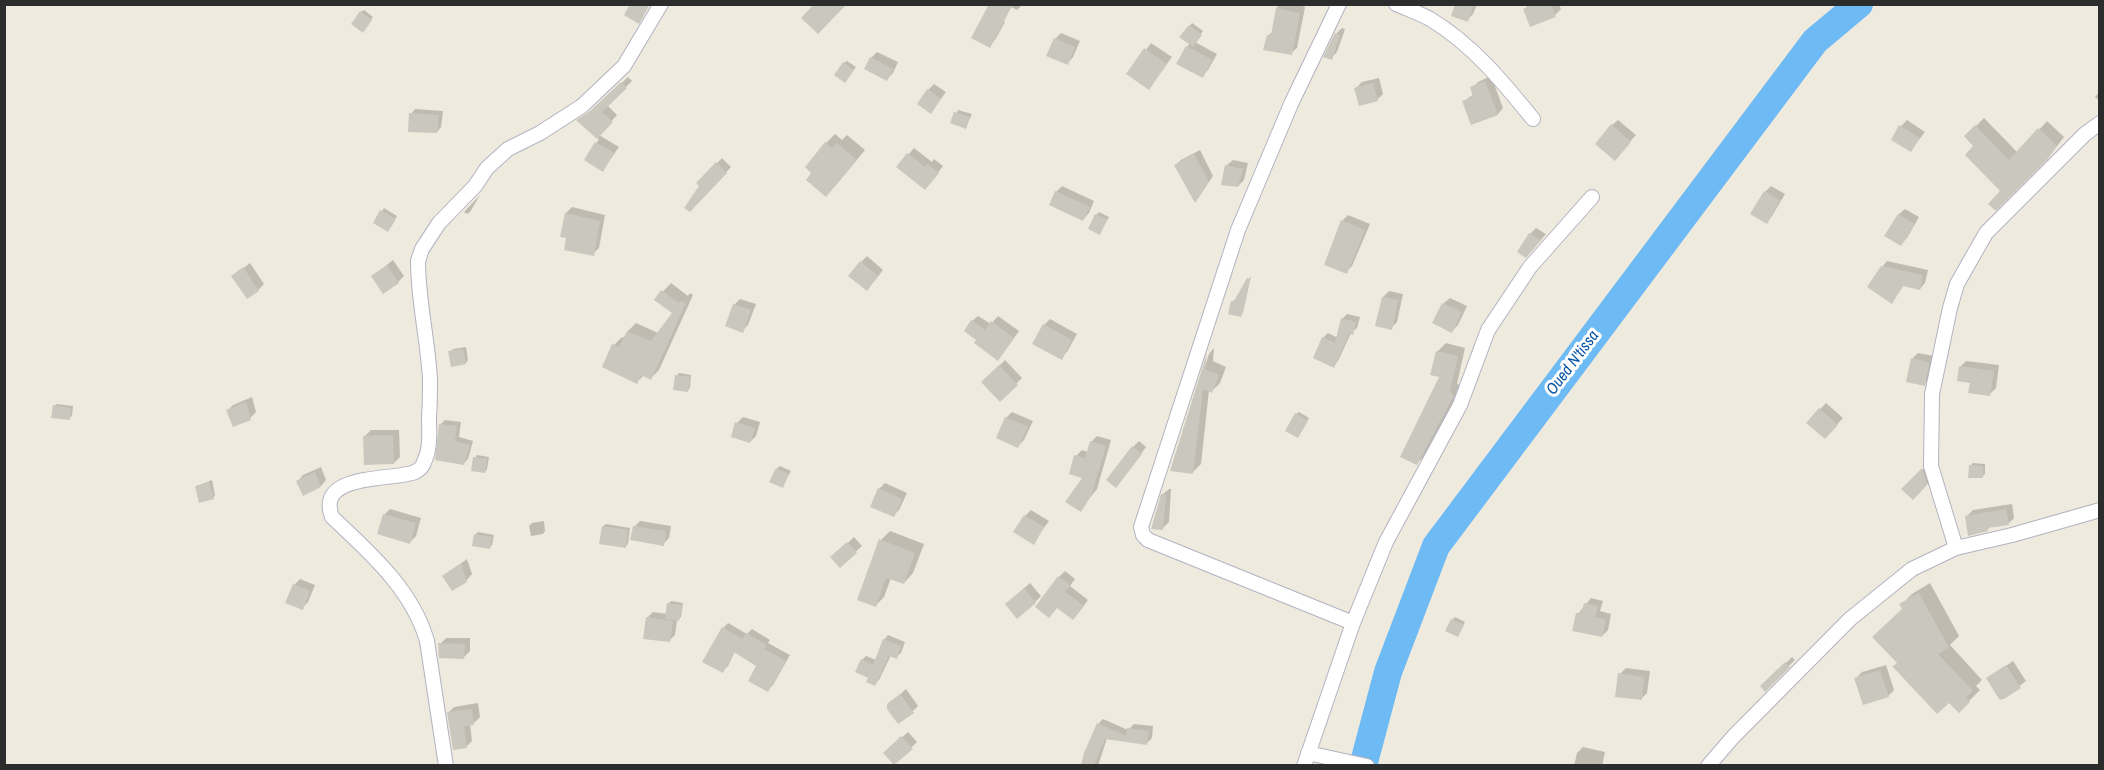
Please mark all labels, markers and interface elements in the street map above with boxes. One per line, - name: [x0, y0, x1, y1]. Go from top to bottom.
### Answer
- water label: Oued N'tissa: [1543, 327, 1603, 399]

